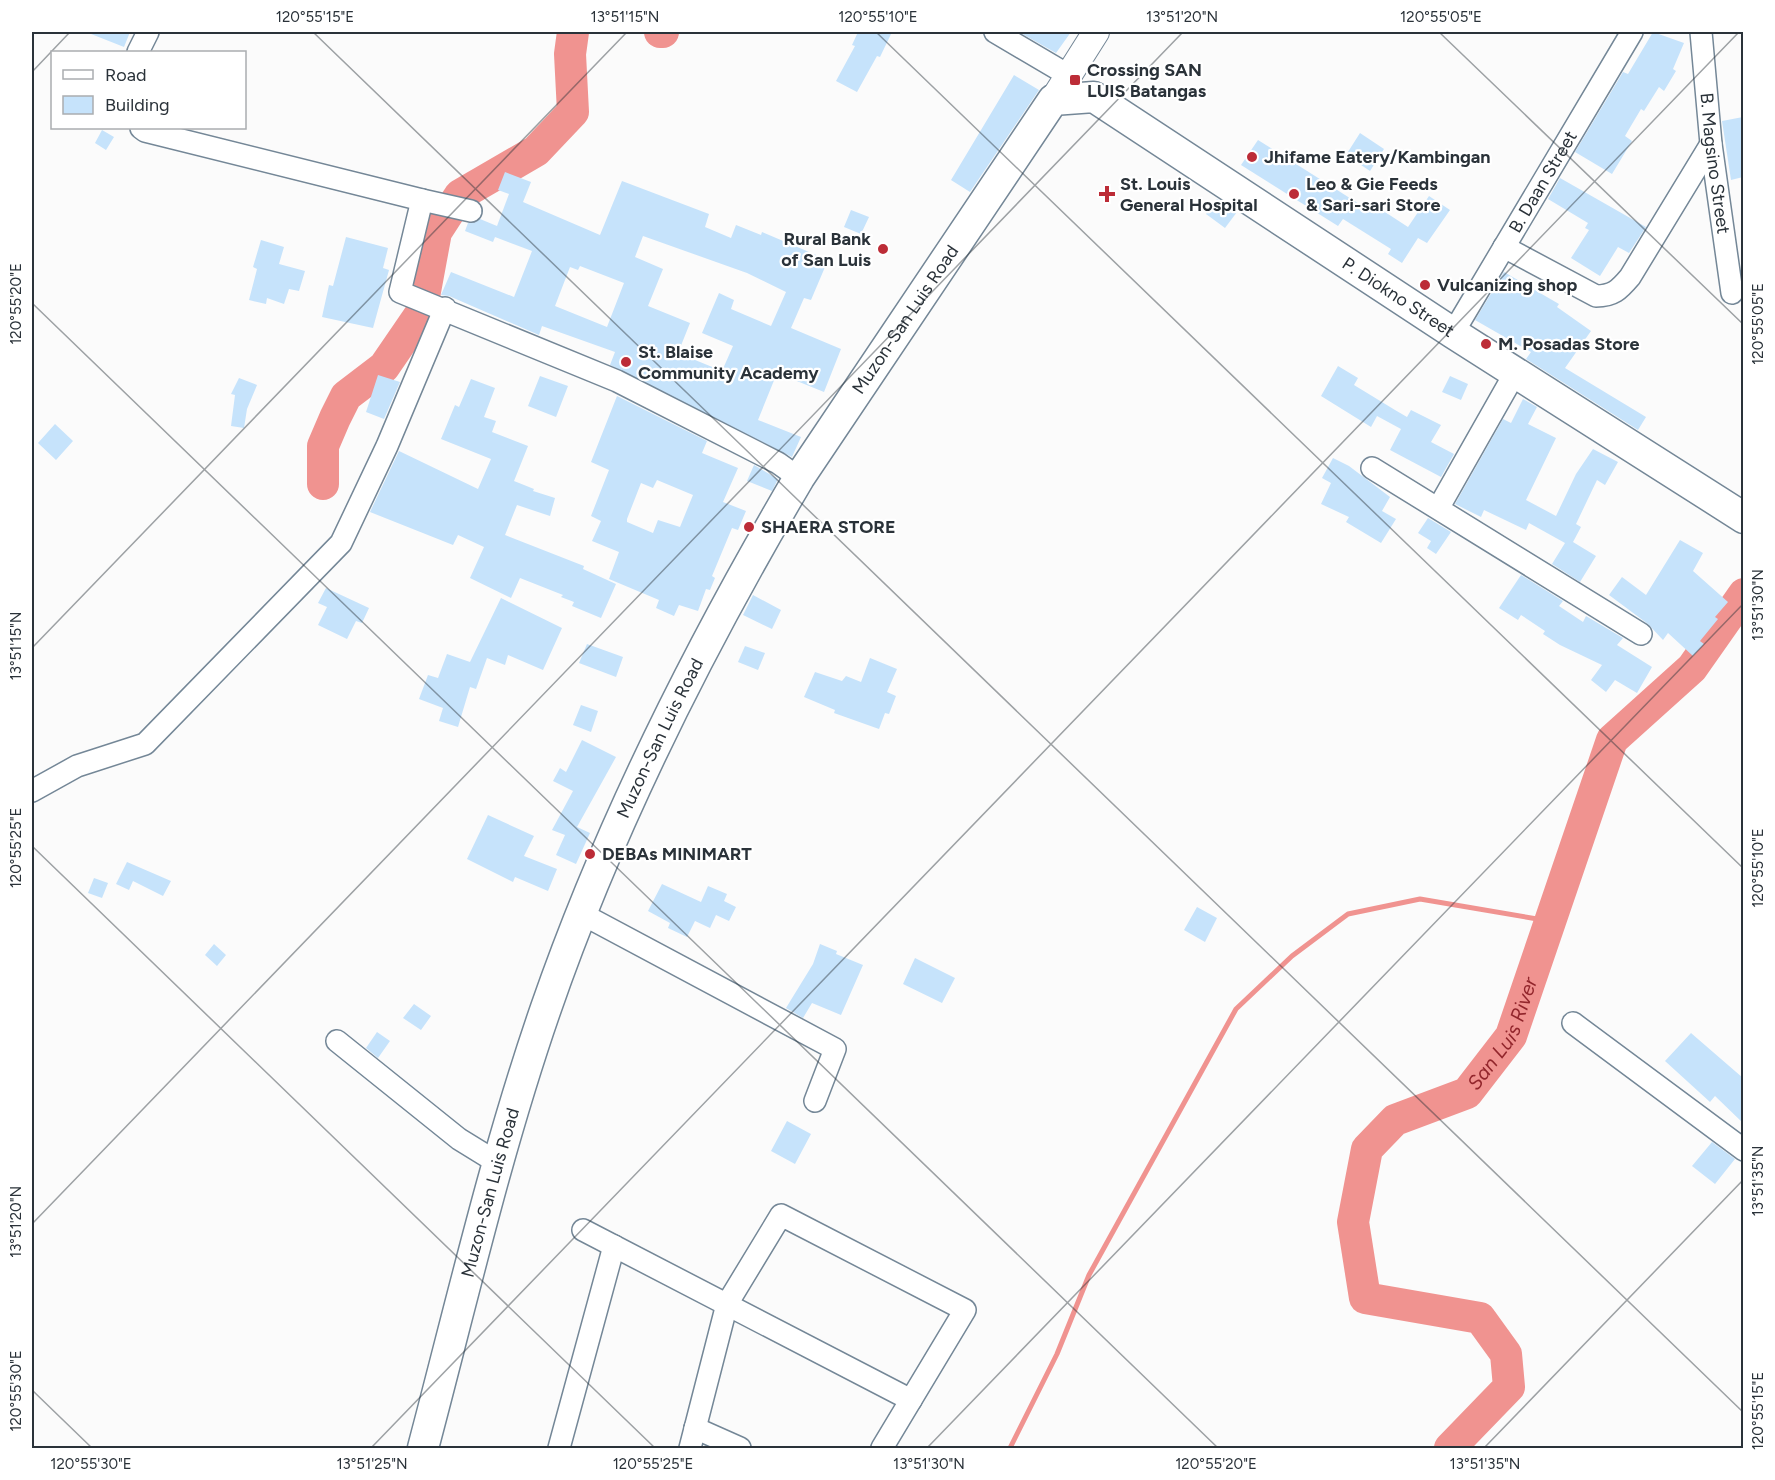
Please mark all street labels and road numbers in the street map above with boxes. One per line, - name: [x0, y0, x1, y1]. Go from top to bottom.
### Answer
- street label: B. Magsino Street: [1695, 92, 1735, 235]
- street label: B. Daan Street: [1504, 127, 1582, 237]
- street label: Muzon-San Luis Road: [848, 241, 963, 398]
- street label: P. Diokno Street: [1338, 252, 1459, 342]
- street label: Muzon-San Luis Road: [612, 655, 708, 822]
- street label: Muzon-San Luis Road: [457, 1105, 524, 1280]

